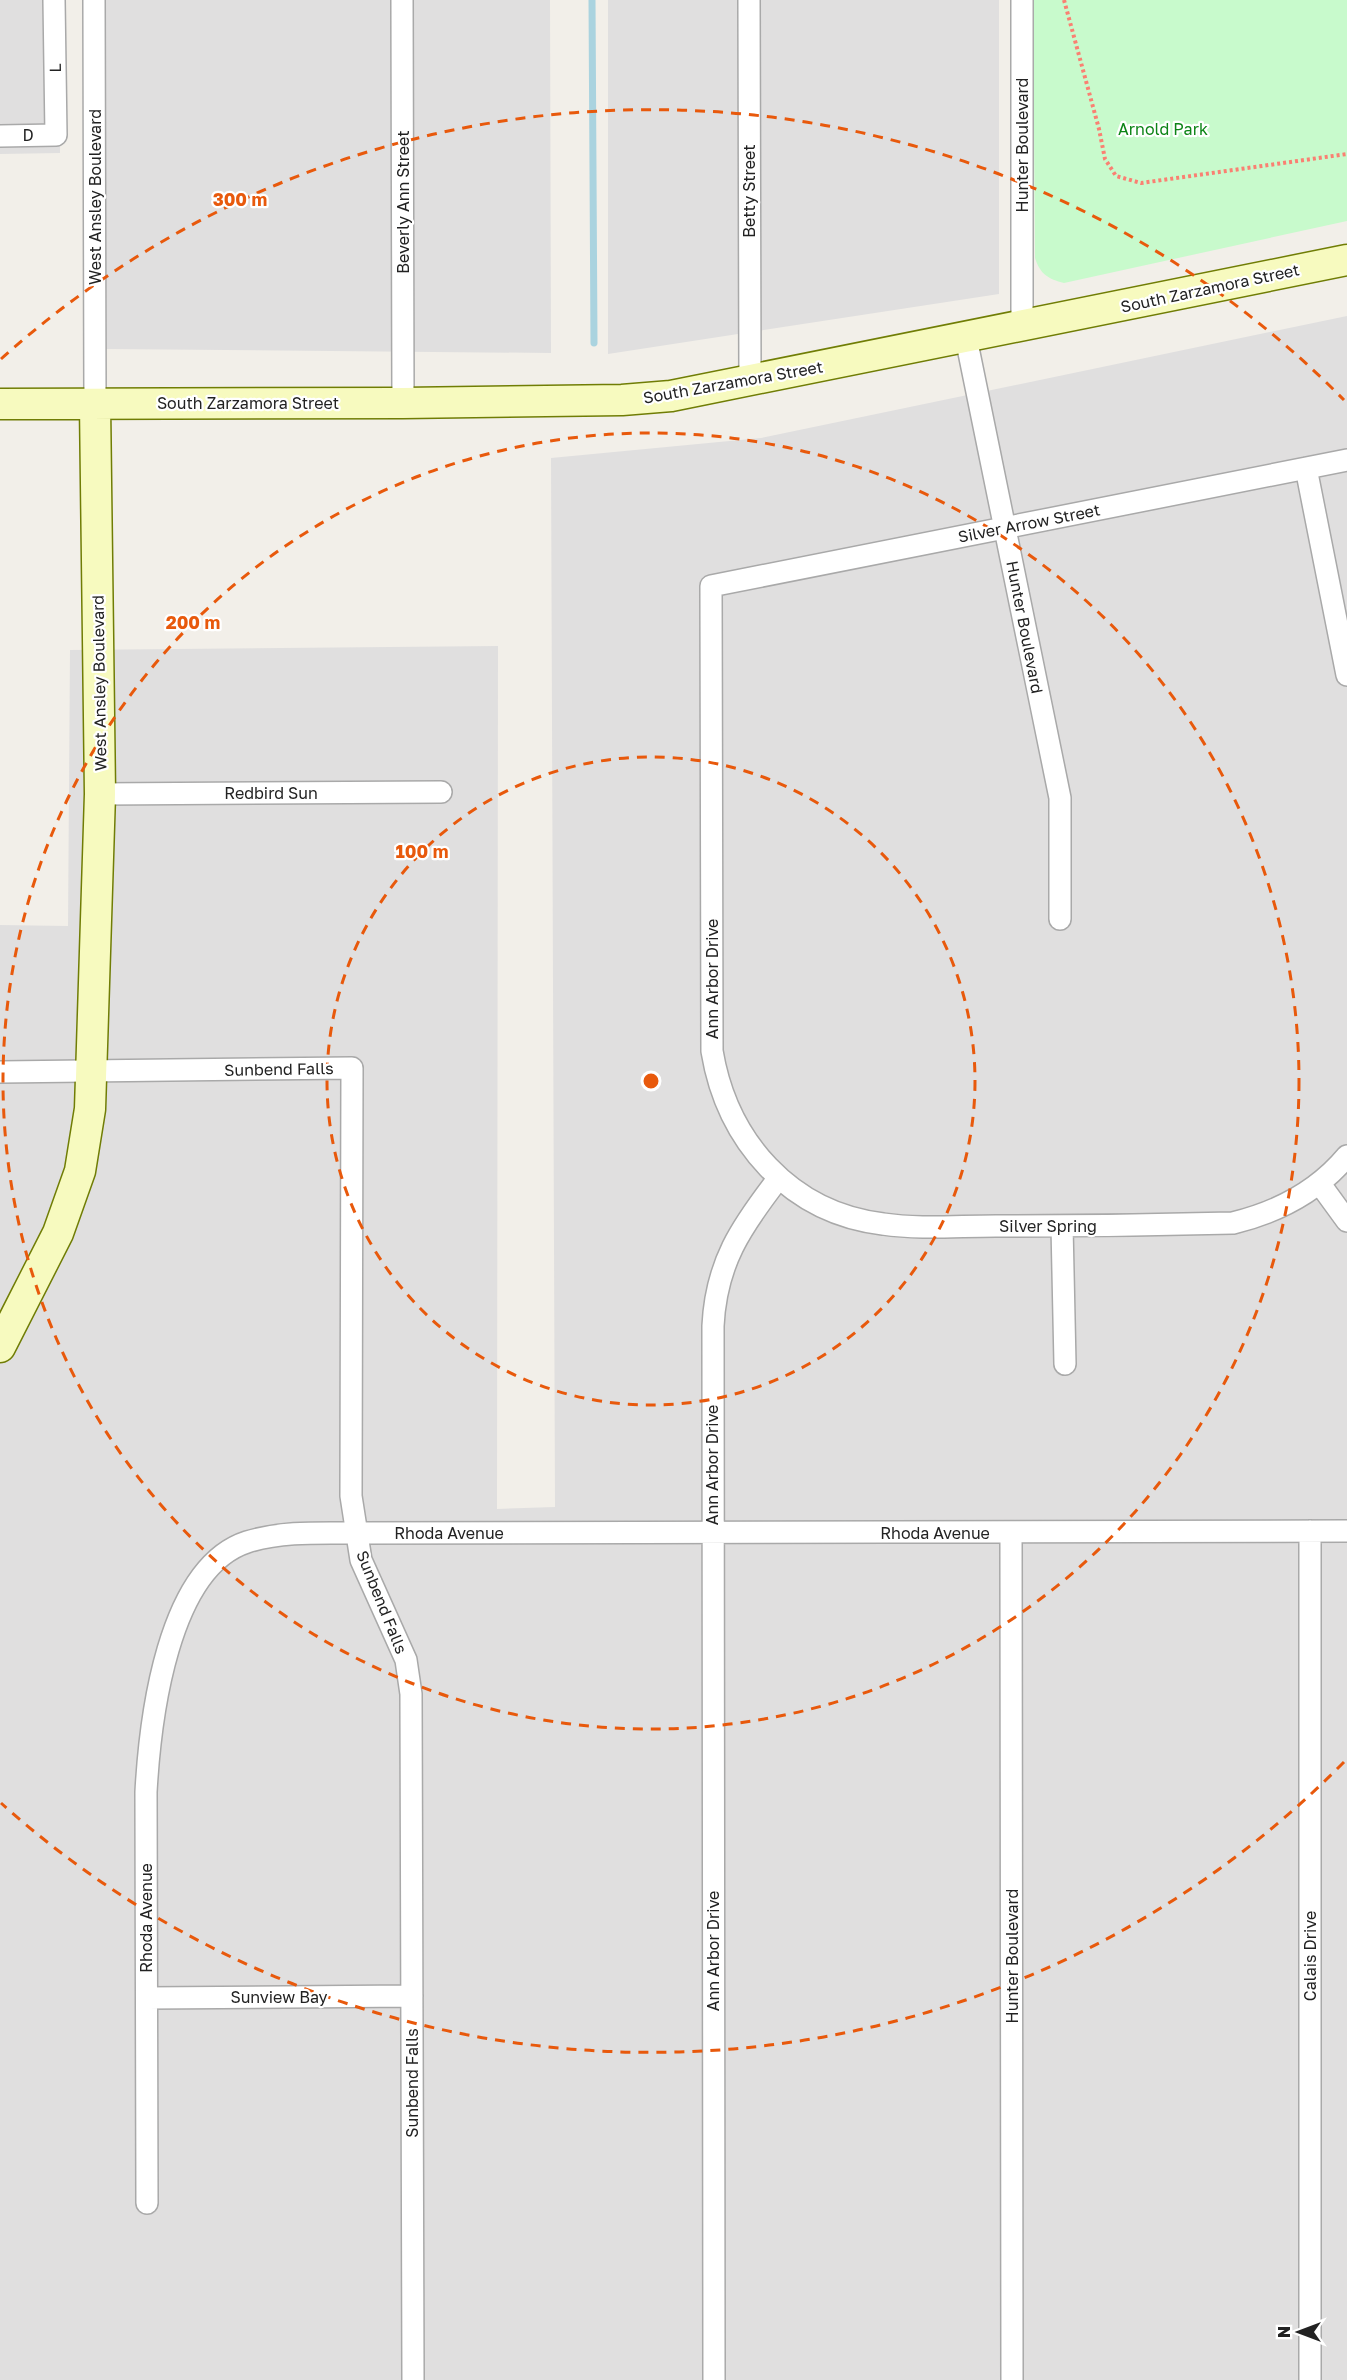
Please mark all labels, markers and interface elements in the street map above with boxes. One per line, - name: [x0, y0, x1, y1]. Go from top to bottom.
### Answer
- street label: L: [45, 63, 65, 73]
- street label: Hunter Boulevard: [1012, 78, 1032, 212]
- street label: West Ansley Boulevard: [85, 109, 105, 285]
- park label: Arnold Park: [1118, 119, 1208, 139]
- street label: D: [22, 125, 34, 145]
- street label: Beverly Ann Street: [393, 130, 413, 274]
- street label: Betty Street: [739, 144, 759, 238]
- text: 300 m: [213, 188, 267, 210]
- street label: South Zarzamora Street: [1119, 259, 1301, 317]
- street label: South Zarzamora Street: [642, 356, 824, 408]
- street label: South Zarzamora Street: [157, 393, 339, 413]
- street label: Silver Arrow Street: [956, 499, 1102, 547]
- street label: Hunter Boulevard: [1002, 559, 1048, 695]
- street label: West Ansley Boulevard: [87, 595, 111, 771]
- text: 200 m: [166, 611, 220, 633]
- street label: Redbird Sun: [224, 783, 318, 803]
- text: 100 m: [396, 840, 448, 862]
- street label: Ann Arbor Drive: [702, 919, 722, 1039]
- street label: Sunbend Falls: [224, 1058, 334, 1080]
- centre of rings: [641, 1071, 661, 1091]
- street label: Silver Spring: [999, 1216, 1097, 1236]
- street label: Ann Arbor Drive: [702, 1405, 722, 1525]
- street label: Rhoda Avenue: [394, 1523, 504, 1543]
- street label: Rhoda Avenue: [880, 1523, 990, 1543]
- street label: Sunbend Falls: [352, 1547, 412, 1657]
- street label: Rhoda Avenue: [136, 1863, 156, 1973]
- street label: Hunter Boulevard: [1002, 1889, 1022, 2023]
- street label: Ann Arbor Drive: [703, 1891, 723, 2011]
- street label: Calais Drive: [1300, 1911, 1320, 2001]
- street label: Sunview Bay: [230, 1987, 328, 2007]
- street label: Sunbend Falls: [402, 2028, 422, 2138]
- north arrow: [1269, 2302, 1329, 2362]
- text: N: [1274, 2326, 1294, 2338]

